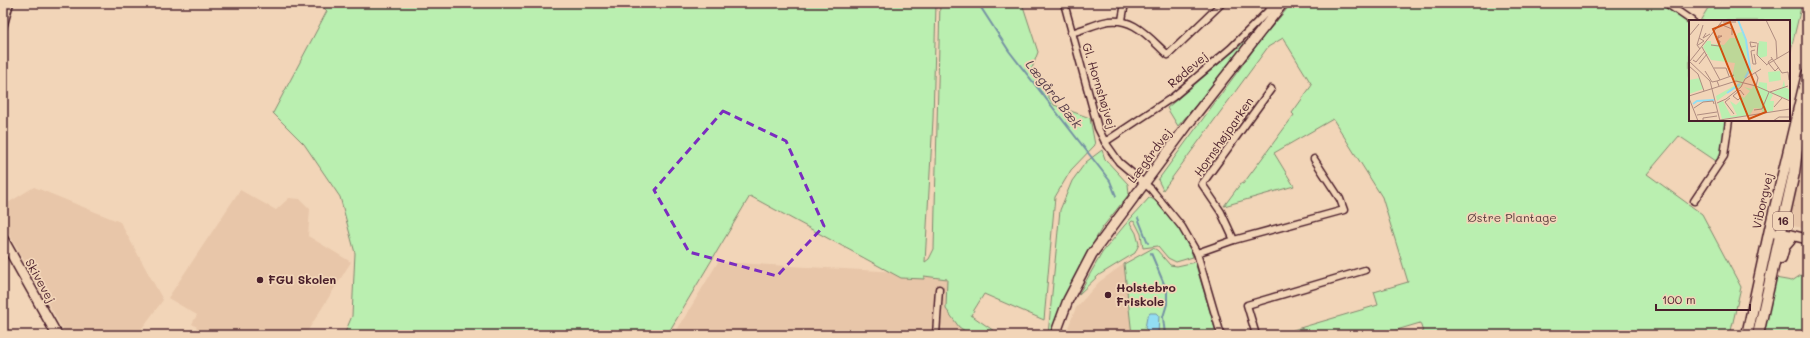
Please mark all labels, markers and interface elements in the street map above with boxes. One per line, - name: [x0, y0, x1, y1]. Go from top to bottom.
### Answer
- inset map: [1689, 20, 1790, 121]
- street label: Gl. Hornshøjvej: [1079, 41, 1121, 131]
- street label: Rødevej: [1164, 48, 1211, 91]
- water label: Lægård Bæk: [1022, 56, 1087, 132]
- street label: Hornshøjparken: [1190, 94, 1257, 179]
- street label: Lægårdvej: [1123, 125, 1175, 186]
- street label: Viborgvej: [1748, 171, 1776, 230]
- park label: Østre Plantage: [1467, 209, 1557, 225]
- road number: 16: [1773, 212, 1793, 230]
- street label: Skivevej: [22, 255, 60, 306]
- place label: FGU Skolen: [268, 271, 336, 287]
- marker: FGU Skolen: [255, 275, 265, 285]
- place label: Holstebro Friskole: [1116, 279, 1176, 309]
- scale bar: [1656, 286, 1750, 312]
- marker: Holstebro Friskole: [1103, 290, 1113, 300]
- text: 100 m: [1662, 291, 1696, 307]

